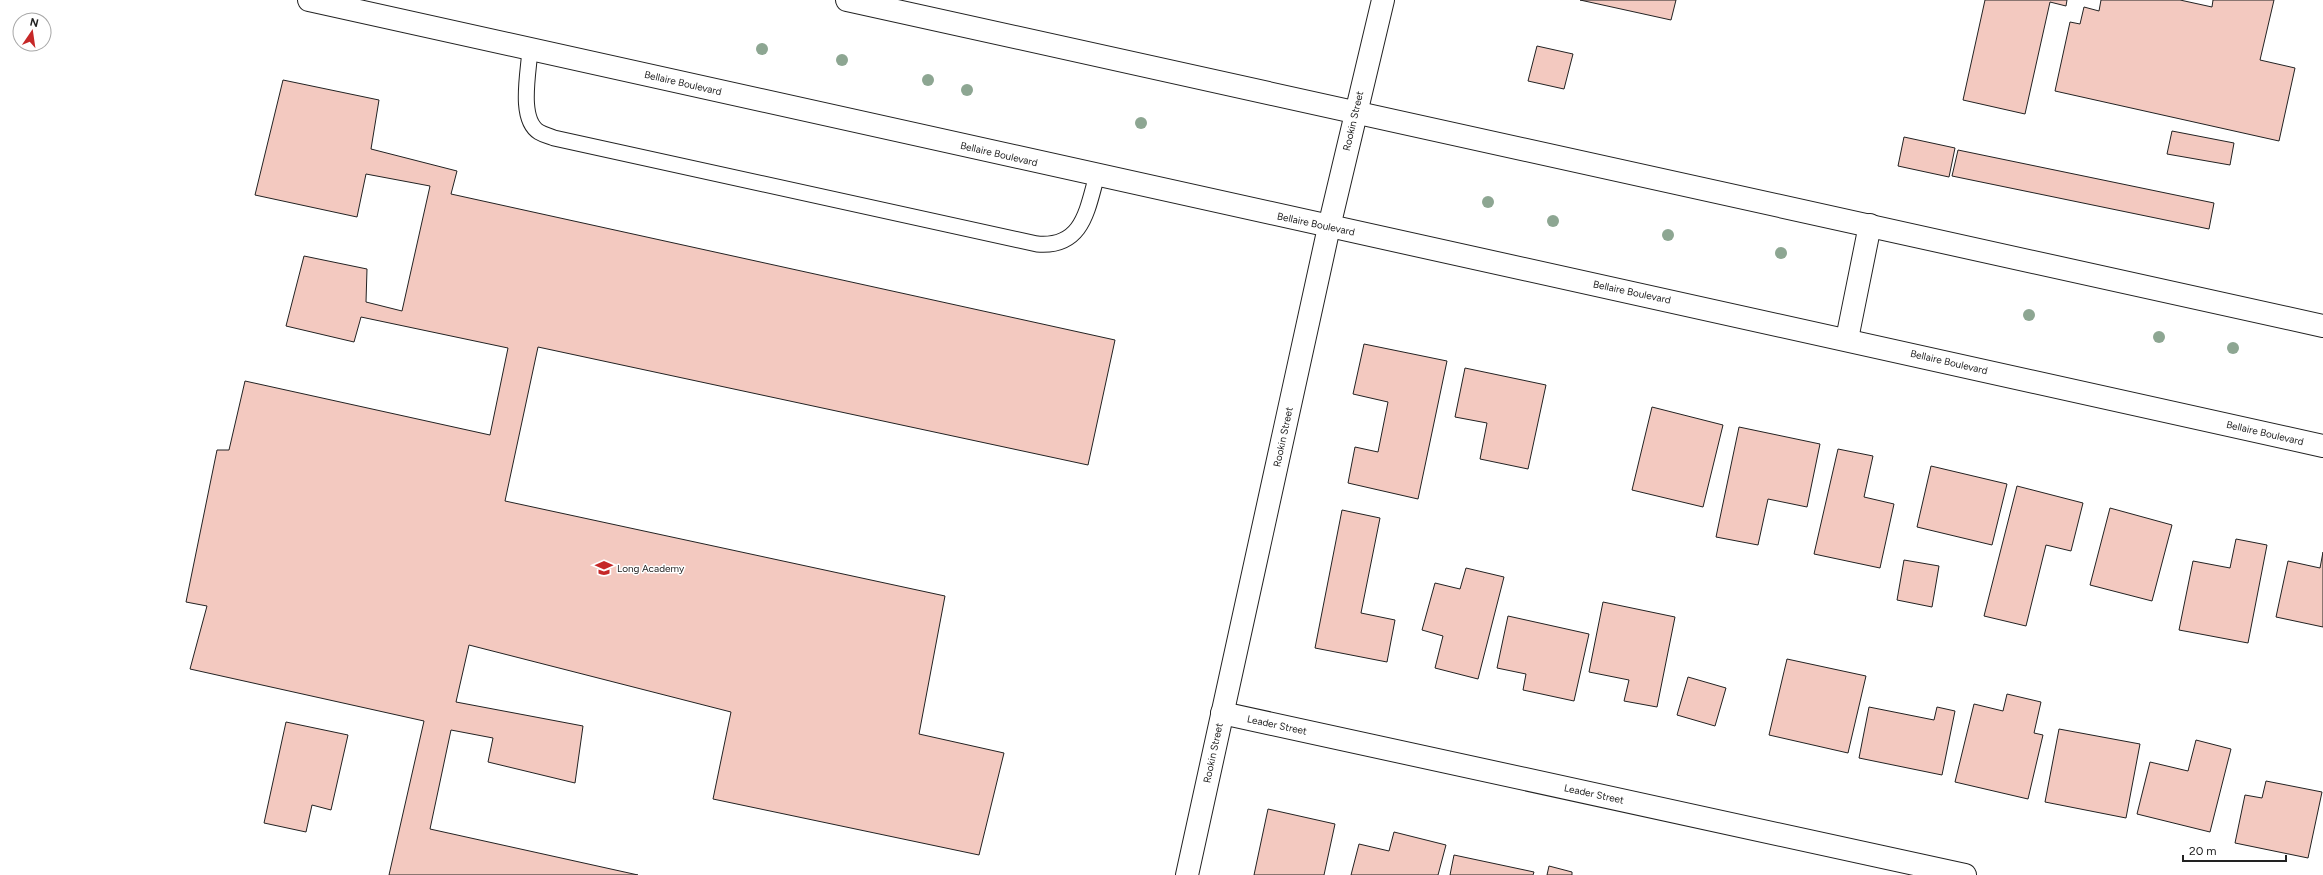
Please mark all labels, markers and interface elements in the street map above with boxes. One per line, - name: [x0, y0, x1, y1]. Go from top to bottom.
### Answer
- north arrow: [12, 12, 52, 52]
- text: N: [29, 15, 40, 30]
- street label: Bellaire Boulevard: [643, 68, 723, 98]
- street label: Rookin Street: [1340, 90, 1366, 152]
- street label: Bellaire Boulevard: [959, 139, 1039, 169]
- street label: Bellaire Boulevard: [1276, 209, 1356, 239]
- street label: Bellaire Boulevard: [1592, 277, 1672, 307]
- street label: Bellaire Boulevard: [1909, 347, 1989, 377]
- street label: Rookin Street: [1270, 406, 1296, 468]
- street label: Bellaire Boulevard: [2225, 418, 2305, 448]
- school or university icon: Long Academy: [594, 558, 614, 578]
- place label: Long Academy: [617, 562, 685, 575]
- street label: Leader Street: [1246, 712, 1308, 738]
- street label: Rookin Street: [1200, 722, 1226, 784]
- street label: Leader Street: [1563, 781, 1625, 807]
- scale bar: [2183, 837, 2286, 863]
- text: 20 m: [2189, 844, 2217, 858]

